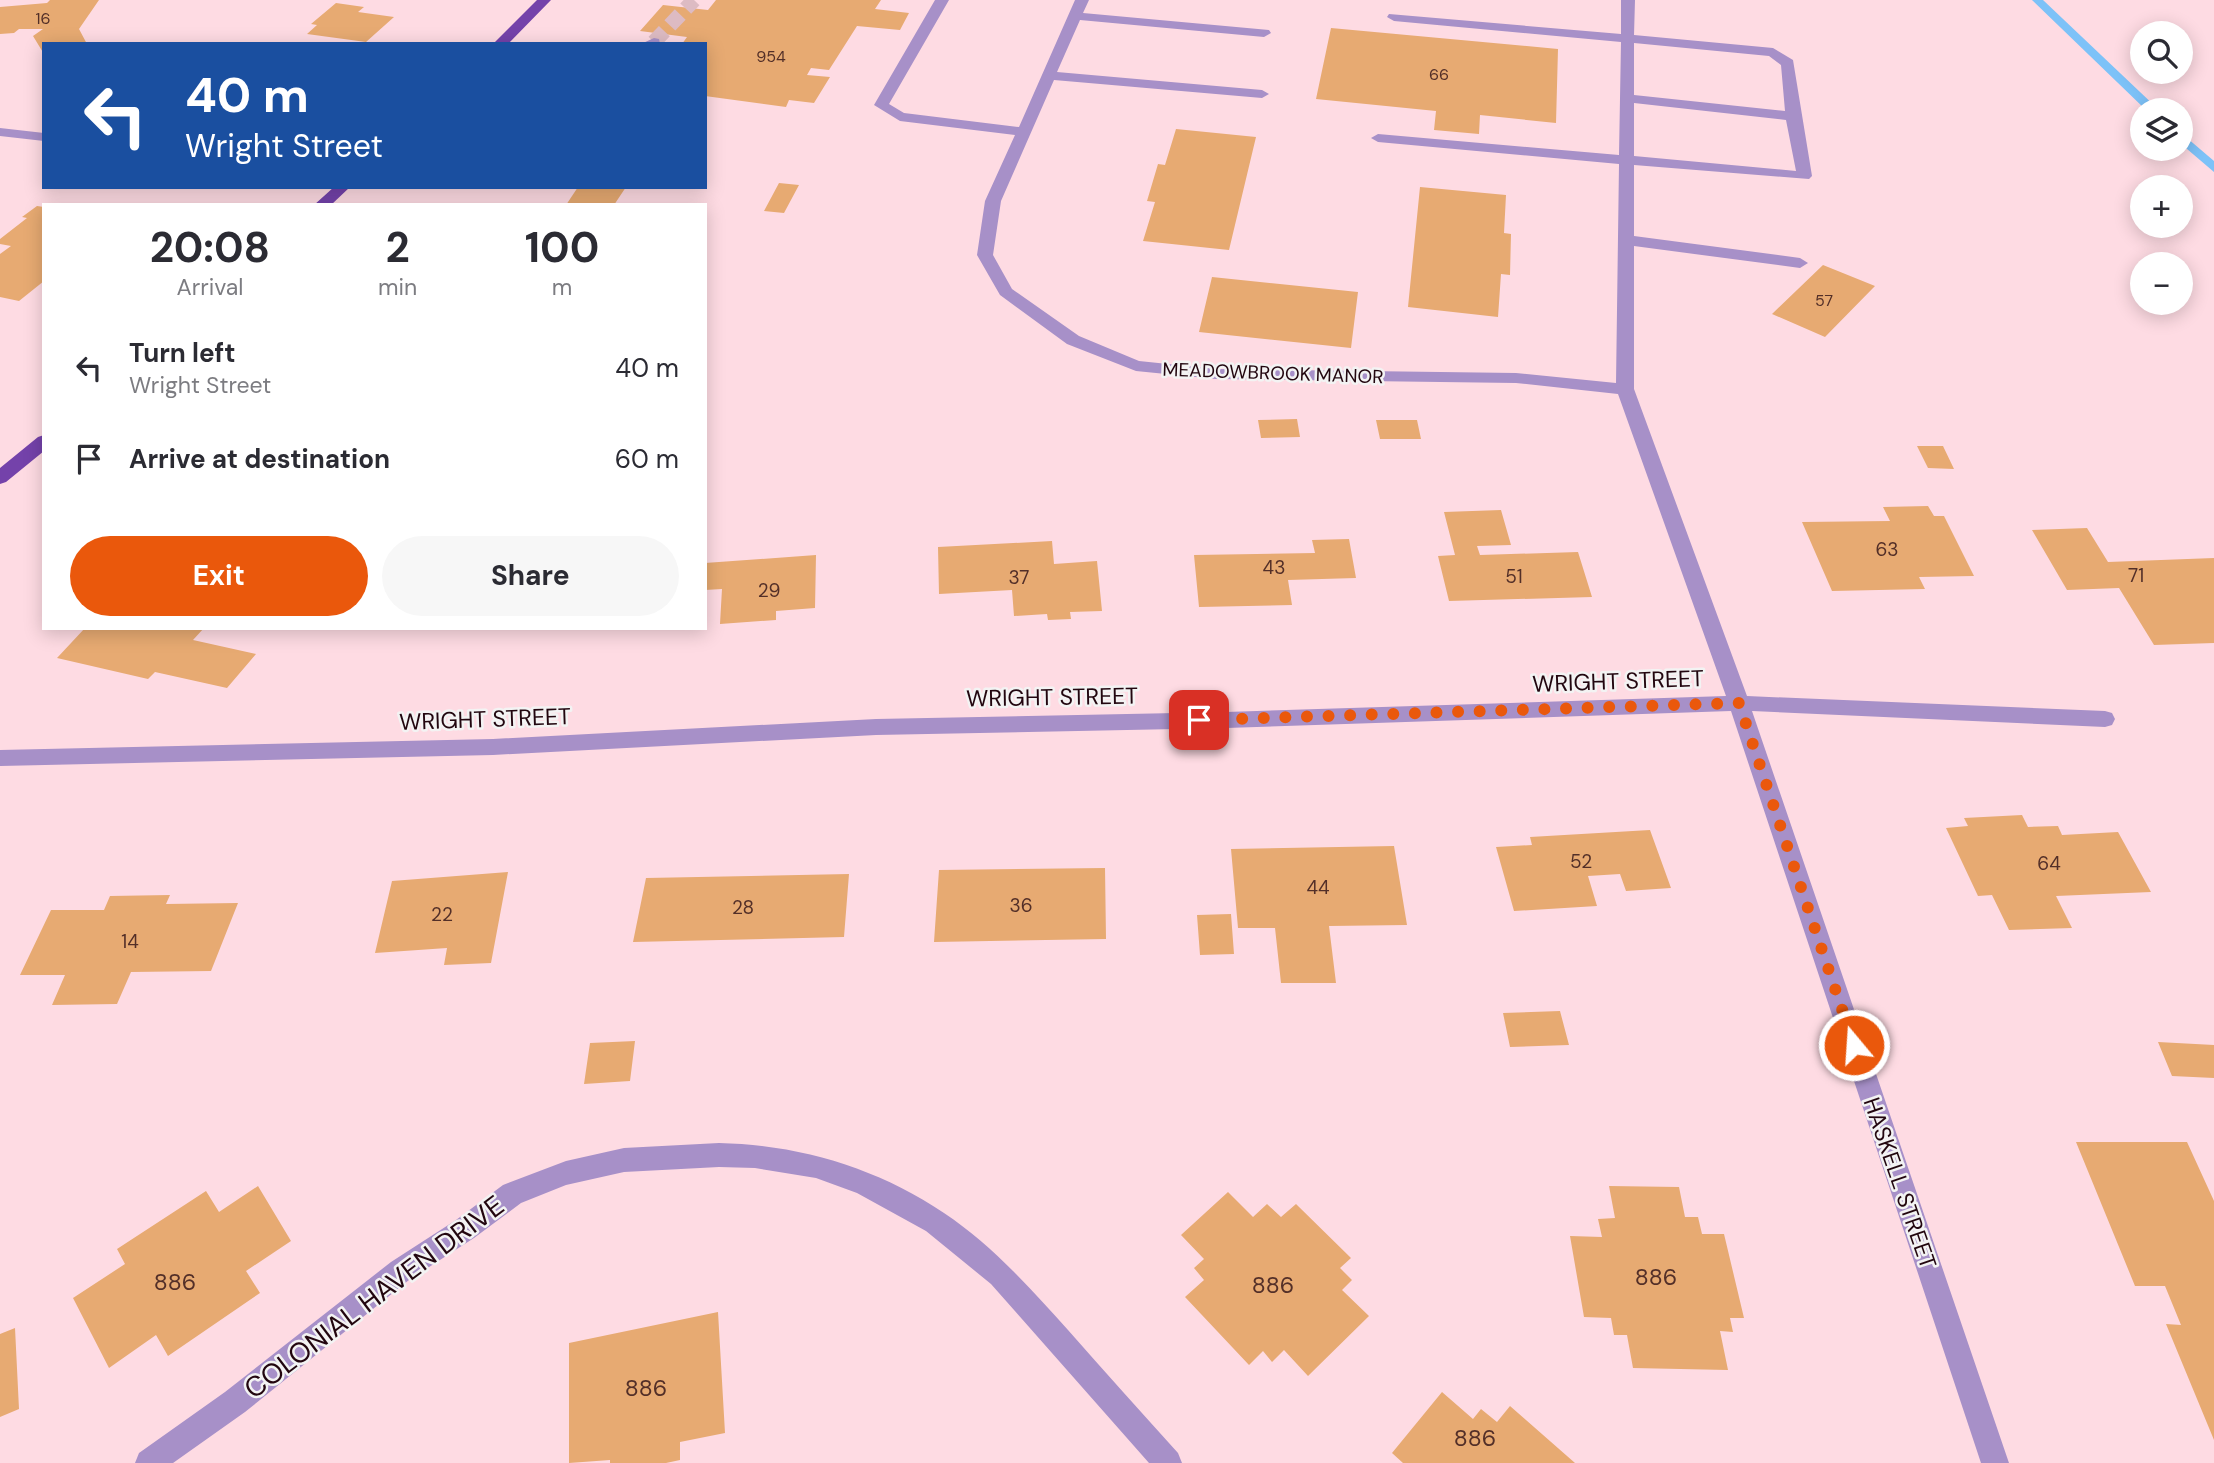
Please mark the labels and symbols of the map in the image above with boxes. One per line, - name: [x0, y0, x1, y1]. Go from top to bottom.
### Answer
- house number: 16: [35, 8, 51, 29]
- house number: 954: [756, 46, 786, 67]
- house number: 66: [1429, 64, 1449, 85]
- house number: 57: [1815, 290, 1833, 311]
- street label: MEADOWBROOK MANOR: [1162, 357, 1384, 389]
- house number: 63: [1875, 537, 1899, 562]
- house number: 43: [1263, 555, 1285, 580]
- house number: 71: [2128, 563, 2144, 588]
- house number: 51: [1505, 564, 1523, 589]
- house number: 37: [1008, 565, 1030, 590]
- house number: 29: [758, 578, 780, 603]
- street label: WRIGHT STREET: [1532, 663, 1704, 699]
- street label: WRIGHT STREET: [966, 681, 1138, 713]
- pin: [1169, 690, 1229, 750]
- street label: WRIGHT STREET: [399, 701, 571, 737]
- house number: 52: [1570, 849, 1592, 874]
- house number: 64: [2037, 851, 2061, 876]
- house number: 44: [1306, 875, 1330, 900]
- house number: 36: [1009, 893, 1033, 918]
- house number: 28: [732, 895, 754, 920]
- house number: 22: [431, 902, 453, 927]
- house number: 14: [121, 929, 139, 954]
- position arrow: [1817, 1008, 1891, 1082]
- street label: HASKELL STREET: [1857, 1093, 1943, 1273]
- street label: COLONIAL HAVEN DRIVE: [237, 1187, 511, 1407]
- house number: 886: [1635, 1262, 1677, 1292]
- house number: 886: [154, 1267, 196, 1297]
- house number: 886: [1252, 1270, 1294, 1300]
- house number: 886: [625, 1373, 667, 1403]
- house number: 886: [1454, 1423, 1496, 1453]

